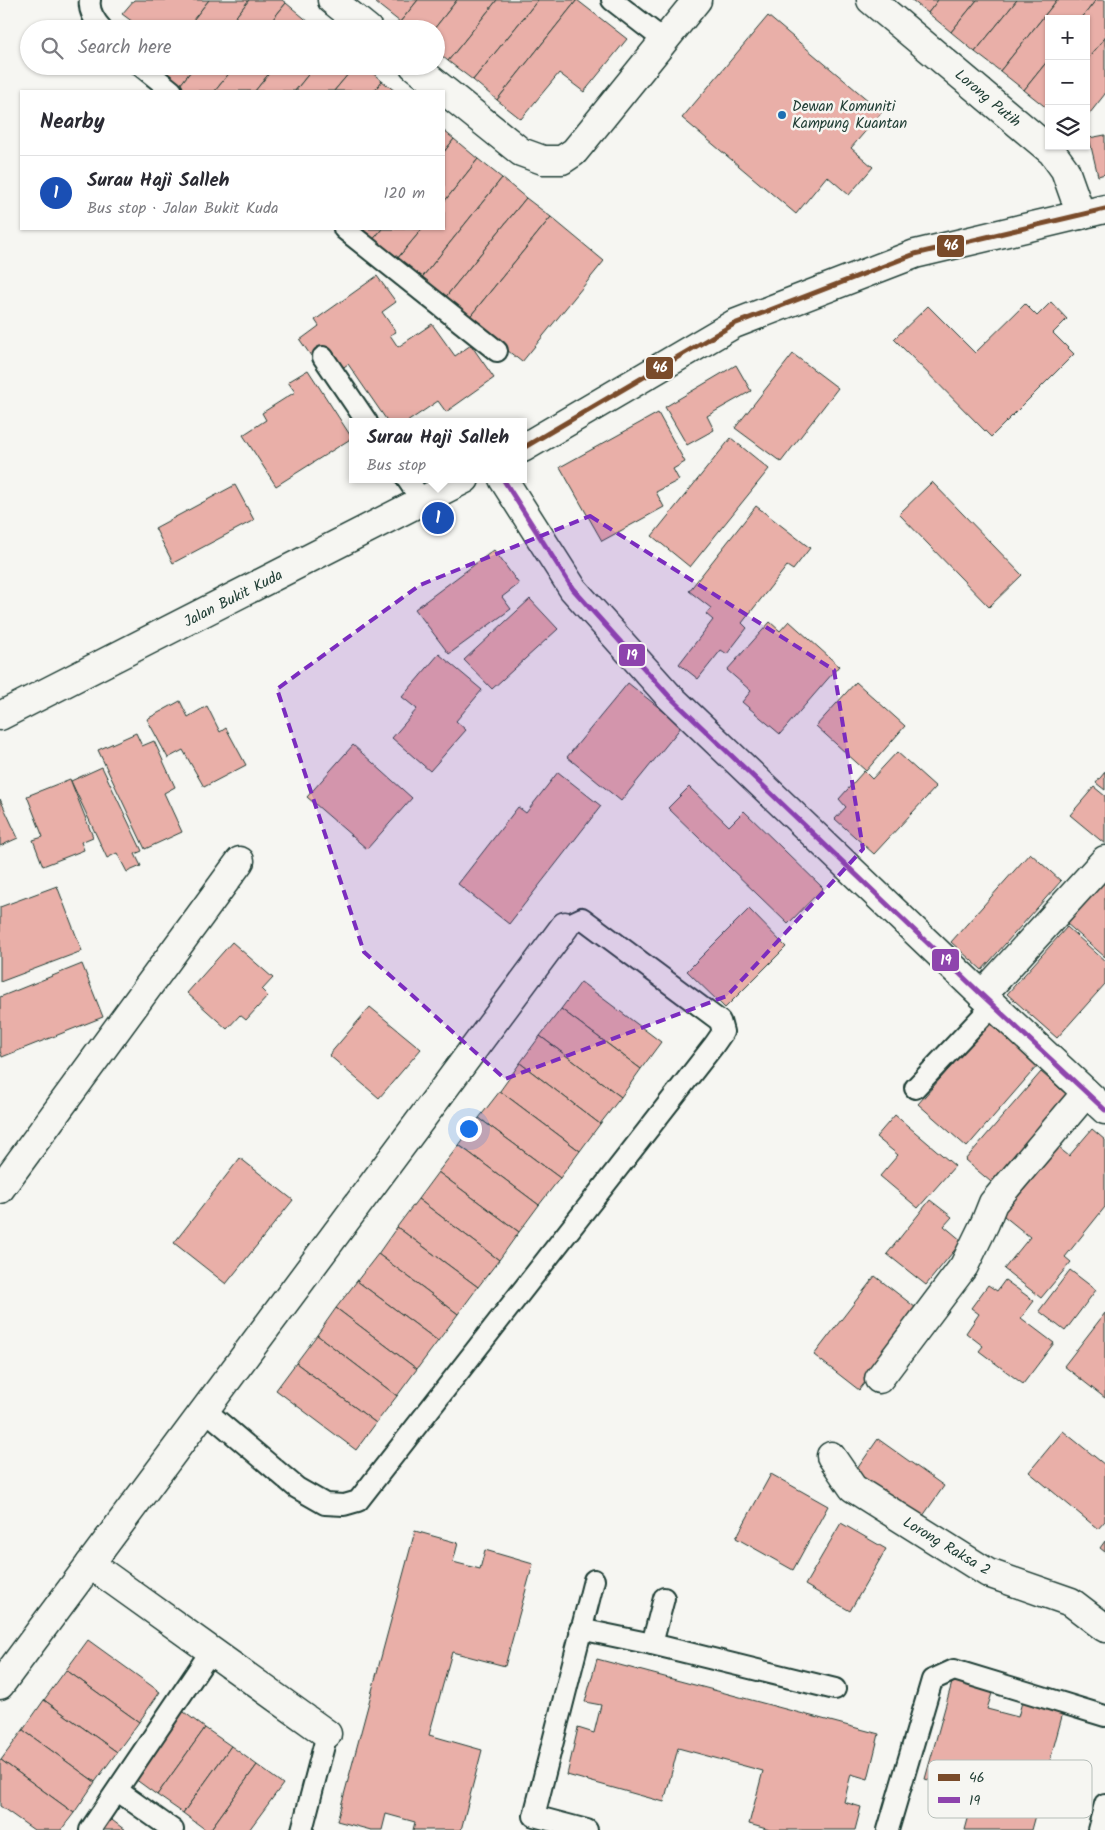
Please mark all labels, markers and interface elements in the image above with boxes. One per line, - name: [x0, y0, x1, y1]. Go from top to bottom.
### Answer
- map controls: [1045, 15, 1090, 150]
- button: +: [1045, 15, 1090, 60]
- search box: [20, 20, 445, 75]
- text: Search here: [78, 33, 172, 63]
- icon: search: [38, 34, 66, 62]
- button: −: [1045, 60, 1090, 105]
- street label: Lorong Putih: [949, 64, 1026, 134]
- place label: Dewan Komuniti Kampung Kuantan: [792, 95, 907, 136]
- button: layers: [1045, 105, 1090, 150]
- text: Nearby: [40, 106, 105, 139]
- marker: Dewan Komuniti Kampung Kuantan: [776, 109, 788, 121]
- text: Surau Haji Salleh: [87, 166, 229, 196]
- text: 1: [54, 181, 58, 206]
- text: 120 m: [384, 181, 425, 206]
- text: Bus stop · Jalan Bukit Kuda: [87, 196, 278, 221]
- line badge: 46: [936, 234, 965, 258]
- text: 46: [943, 235, 959, 257]
- line badge: 46: [645, 356, 674, 380]
- text: 46: [652, 357, 668, 379]
- popup: [349, 418, 527, 483]
- text: Surau Haji Salleh: [367, 423, 509, 453]
- text: Bus stop: [367, 453, 426, 478]
- pin: 1: [422, 499, 454, 537]
- street label: Jalan Bukit Kuda: [180, 564, 287, 634]
- line badge: 19: [618, 643, 646, 667]
- text: 19: [626, 645, 638, 667]
- line badge: 19: [931, 948, 960, 972]
- text: 19: [940, 950, 952, 972]
- your location: [456, 1116, 482, 1142]
- street label: Lorong Raksa 2: [898, 1511, 995, 1583]
- legend: [928, 1760, 1092, 1818]
- text: 46: [969, 1767, 985, 1789]
- text: 19: [969, 1790, 980, 1812]

